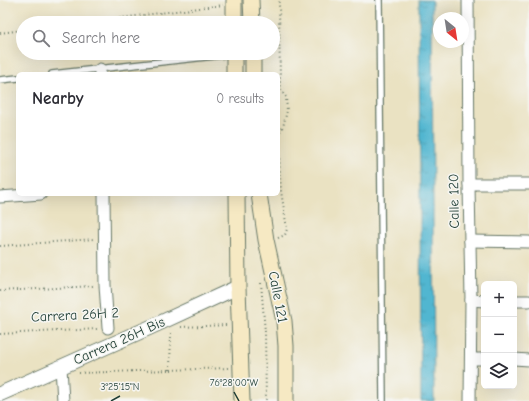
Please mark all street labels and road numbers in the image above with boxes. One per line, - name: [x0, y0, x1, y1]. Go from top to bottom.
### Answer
- street label: Calle 120: [445, 173, 463, 229]
- street label: Calle 121: [265, 270, 291, 324]
- street label: Carrera 26H 2: [31, 304, 119, 326]
- street label: Carrera 26H Bis: [71, 313, 168, 369]

